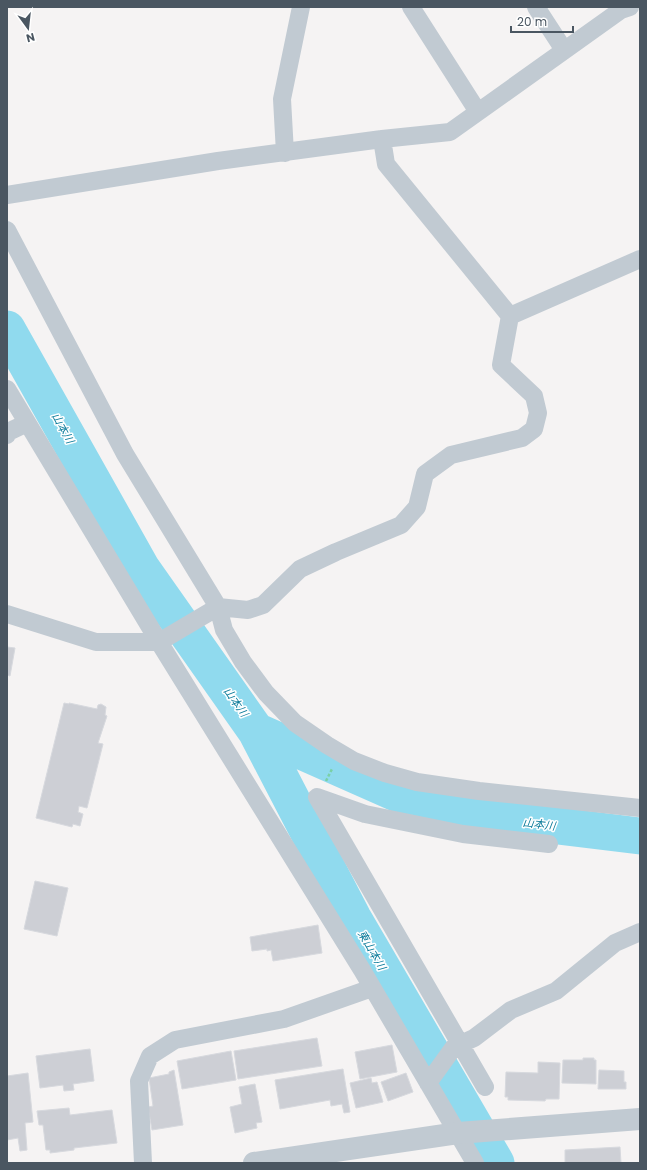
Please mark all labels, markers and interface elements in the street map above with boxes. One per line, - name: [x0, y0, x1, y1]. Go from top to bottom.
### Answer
- north arrow: [8, 8, 48, 48]
- scale bar: [511, 8, 573, 34]
- text: 20 m: [517, 13, 547, 30]
- text: N: [25, 29, 37, 46]
- water label: 山本川: [48, 410, 78, 447]
- water label: 山本川: [220, 684, 253, 721]
- water label: 山本川: [522, 814, 557, 834]
- water label: 東山本川: [354, 927, 390, 974]

